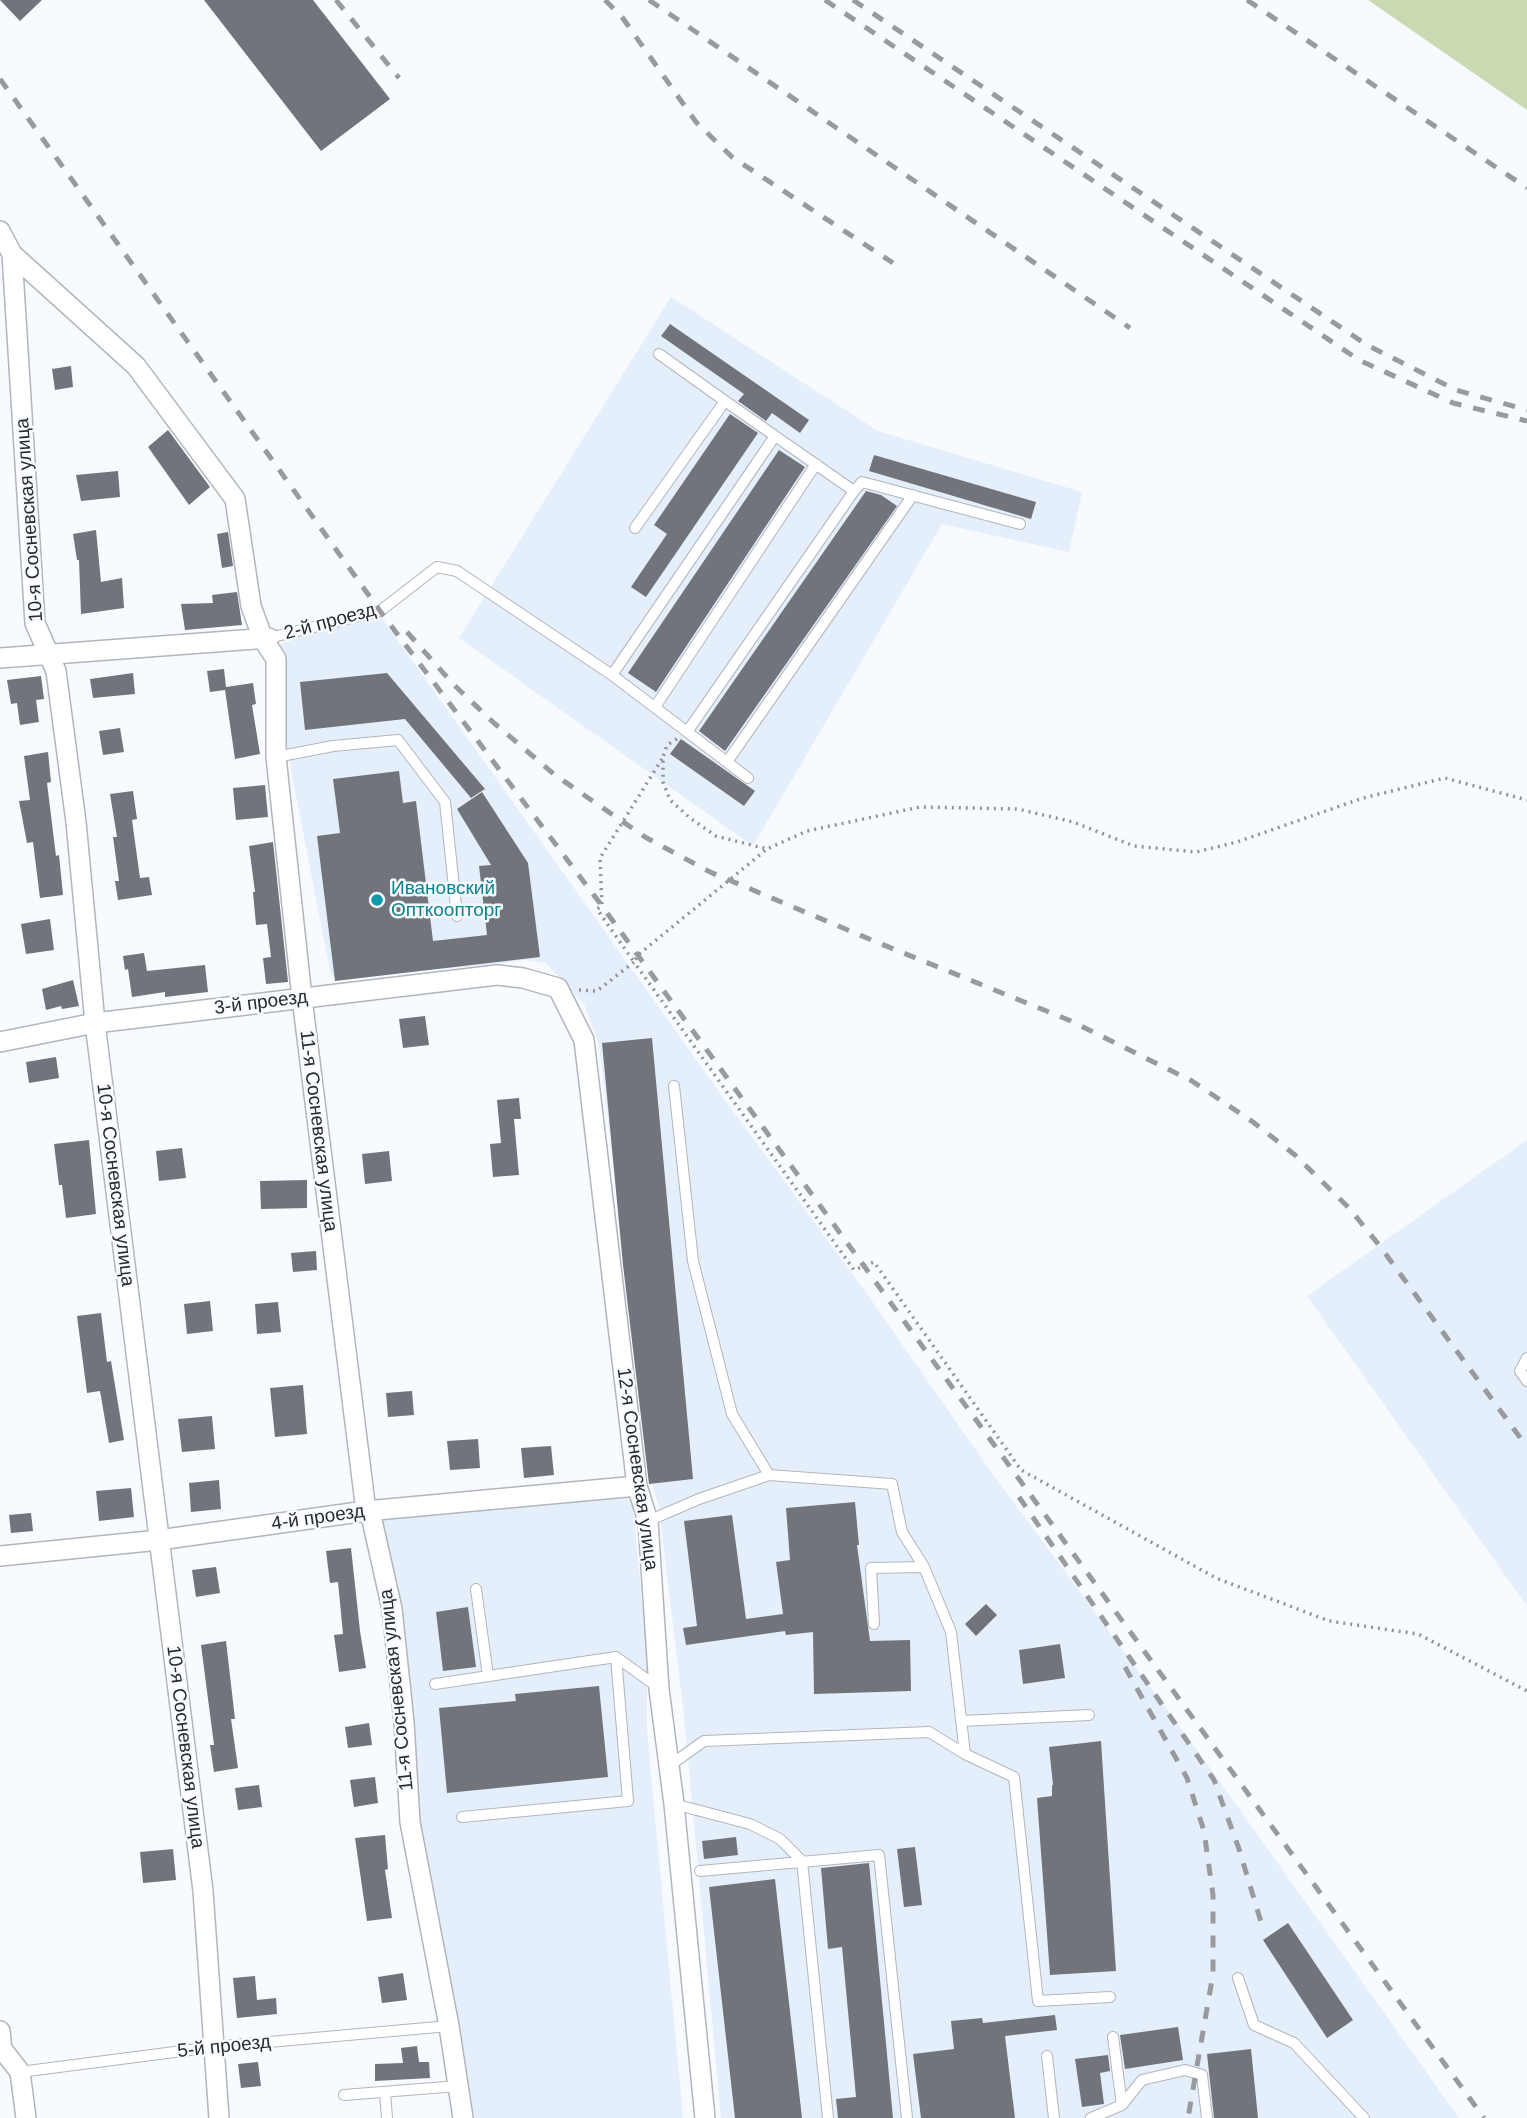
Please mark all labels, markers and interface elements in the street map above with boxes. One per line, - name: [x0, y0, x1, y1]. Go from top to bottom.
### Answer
- street label: 10-я Сосневская улица: [12, 417, 48, 623]
- street label: 2-й проезд: [282, 599, 378, 645]
- place label: Ивановский Опткоопторг: [391, 878, 501, 922]
- marker: Ивановский Опткоопторг: [369, 892, 385, 908]
- street label: 3-й проезд: [213, 986, 309, 1020]
- street label: 11-я Сосневская улица: [294, 1029, 342, 1233]
- street label: 10-я Сосневская улица: [91, 1082, 139, 1288]
- street label: 12-я Сосневская улица: [611, 1366, 663, 1572]
- street label: 4-й проезд: [270, 1500, 366, 1536]
- street label: 11-я Сосневская улица: [375, 1588, 419, 1792]
- street label: 10-я Сосневская улица: [161, 1644, 209, 1850]
- street label: 5-й проезд: [176, 2031, 272, 2063]

